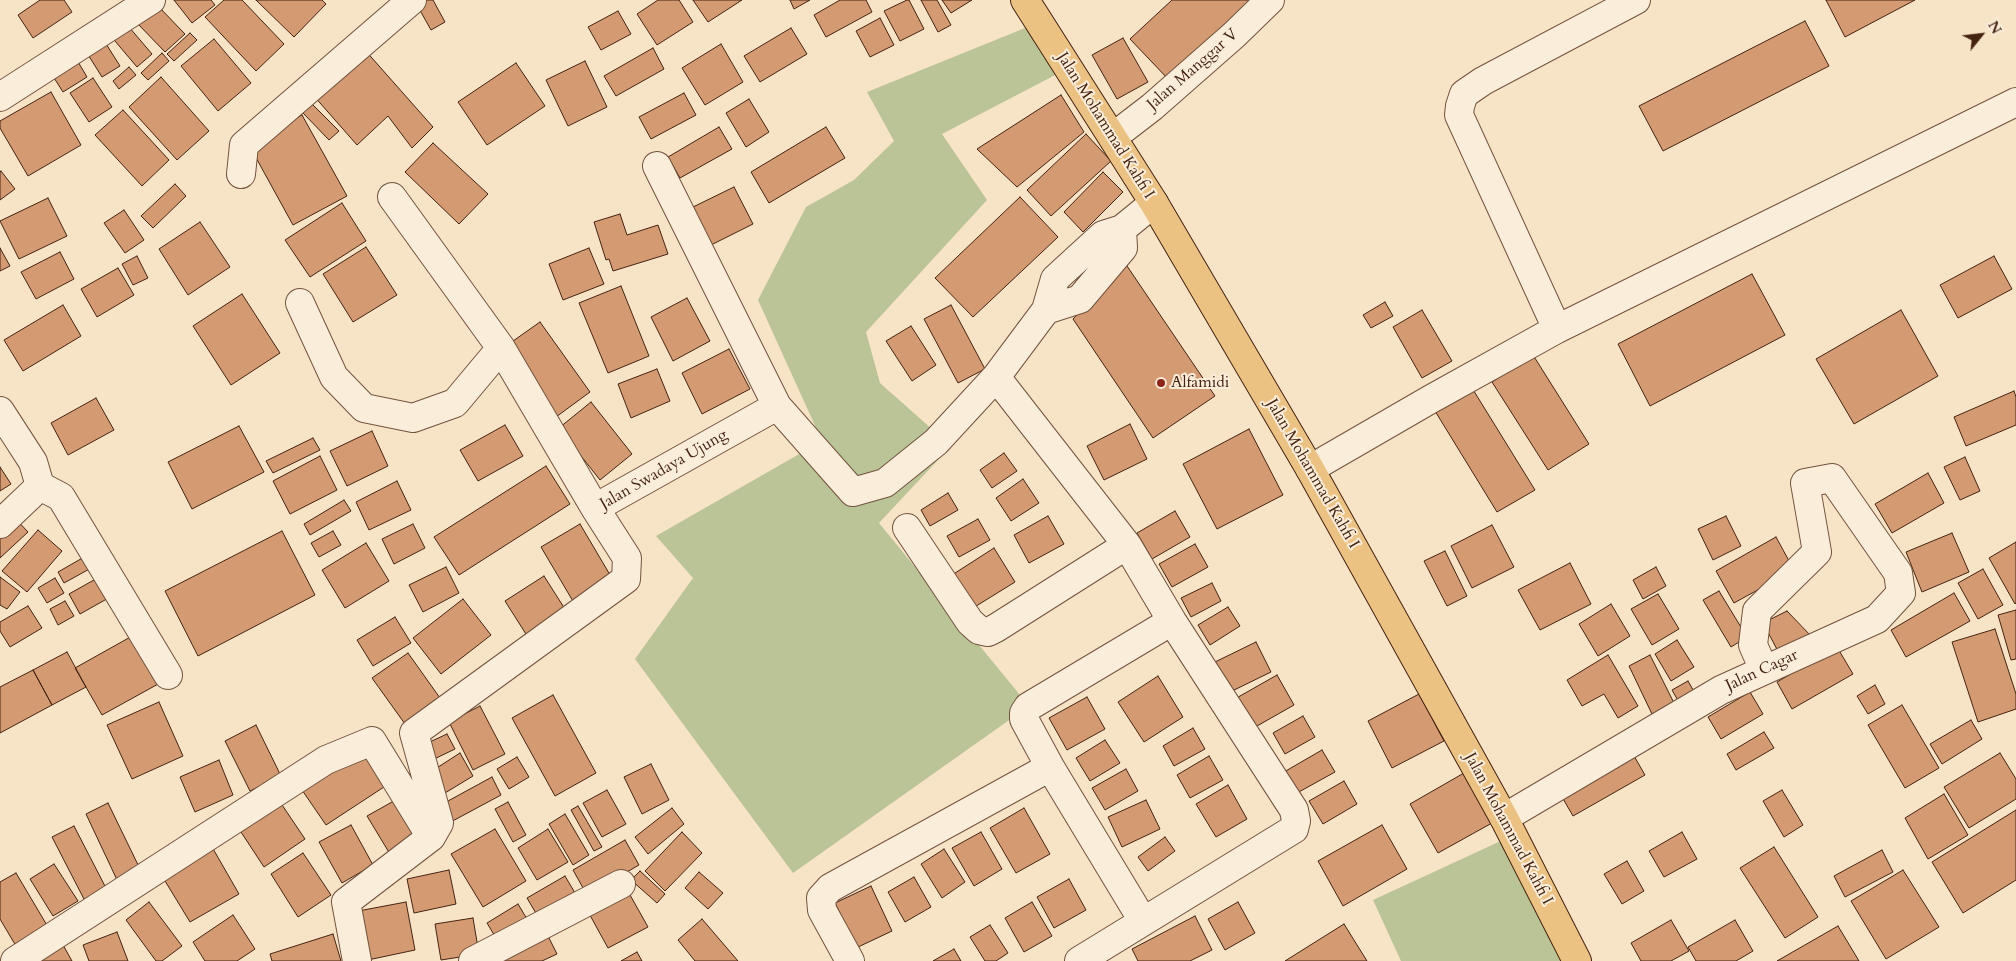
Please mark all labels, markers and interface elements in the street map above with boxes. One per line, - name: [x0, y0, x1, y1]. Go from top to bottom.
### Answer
- north arrow: [1956, 10, 2006, 60]
- text: N: [1983, 18, 2006, 37]
- street label: Jalan Manggar V: [1143, 25, 1243, 115]
- street label: Jalan Mohammad Kahfi I: [1052, 49, 1158, 203]
- place label: Alfamidi: [1171, 373, 1229, 393]
- marker: Alfamidi: [1155, 377, 1167, 389]
- street label: Jalan Mohammad Kahfi I: [1261, 396, 1363, 552]
- street label: Jalan Swadaya Ujung: [597, 426, 731, 514]
- street label: Jalan Cagar: [1723, 646, 1801, 696]
- street label: Jalan Mohammad Kahfi I: [1460, 750, 1556, 908]

